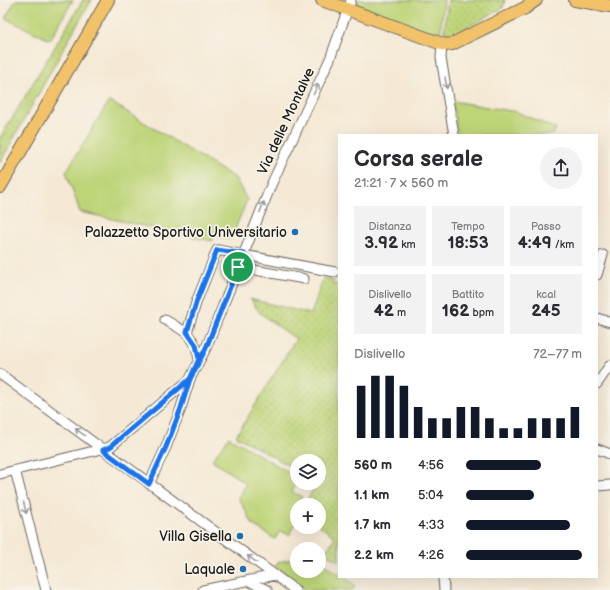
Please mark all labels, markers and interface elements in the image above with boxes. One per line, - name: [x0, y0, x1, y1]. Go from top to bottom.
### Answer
- street label: Via delle Montalve: [254, 65, 318, 177]
- one-way arrow: [442, 76, 450, 89]
- one-way arrow: [313, 83, 320, 95]
- text: Corsa serale: [354, 146, 483, 173]
- button: share: [540, 147, 582, 189]
- text: 21:21 · 7 × 560 m: [354, 175, 448, 191]
- one-way arrow: [259, 202, 267, 214]
- text: Distanza: [369, 220, 411, 233]
- text: Tempo: [451, 220, 485, 233]
- text: Passo: [531, 220, 561, 233]
- place label: Palazzetto Sportivo Universitario: [85, 224, 287, 241]
- marker: Palazzetto Sportivo Universitario: [290, 227, 300, 237]
- text: 3.92: [364, 233, 398, 253]
- text: 18:53: [447, 233, 489, 253]
- text: 4:49: [518, 233, 552, 253]
- text: km: [398, 238, 416, 251]
- text: /km: [552, 238, 574, 251]
- pin: [221, 250, 255, 284]
- icon: arrive: [227, 256, 249, 278]
- text: Dislivello: [368, 288, 412, 301]
- text: Battito: [452, 288, 484, 301]
- text: kcal: [536, 288, 556, 301]
- text: 42: [374, 301, 394, 321]
- text: 162: [442, 301, 470, 321]
- text: 245: [531, 301, 561, 321]
- text: m: [394, 306, 406, 319]
- text: bpm: [470, 306, 494, 319]
- text: Dislivello: [354, 346, 405, 362]
- text: 72–77 m: [533, 346, 582, 362]
- one-way arrow: [74, 428, 85, 436]
- map controls: [290, 454, 326, 578]
- button: layers: [290, 454, 326, 490]
- text: 560 m: [354, 457, 392, 473]
- text: 4:56: [418, 457, 444, 473]
- text: 1.1 km: [354, 487, 389, 503]
- text: 5:04: [418, 487, 444, 503]
- button: +: [290, 498, 326, 534]
- one-way arrow: [21, 501, 29, 514]
- text: 1.7 km: [354, 517, 391, 533]
- text: 4:33: [418, 517, 445, 533]
- place label: Villa Gisella: [159, 528, 232, 545]
- marker: Villa Gisella: [235, 531, 245, 541]
- button: −: [290, 542, 326, 578]
- text: 2.2 km: [354, 547, 394, 563]
- text: 4:26: [418, 547, 444, 563]
- one-way arrow: [246, 555, 257, 563]
- place label: Laquale: [184, 561, 235, 578]
- marker: Laquale: [238, 564, 248, 574]

